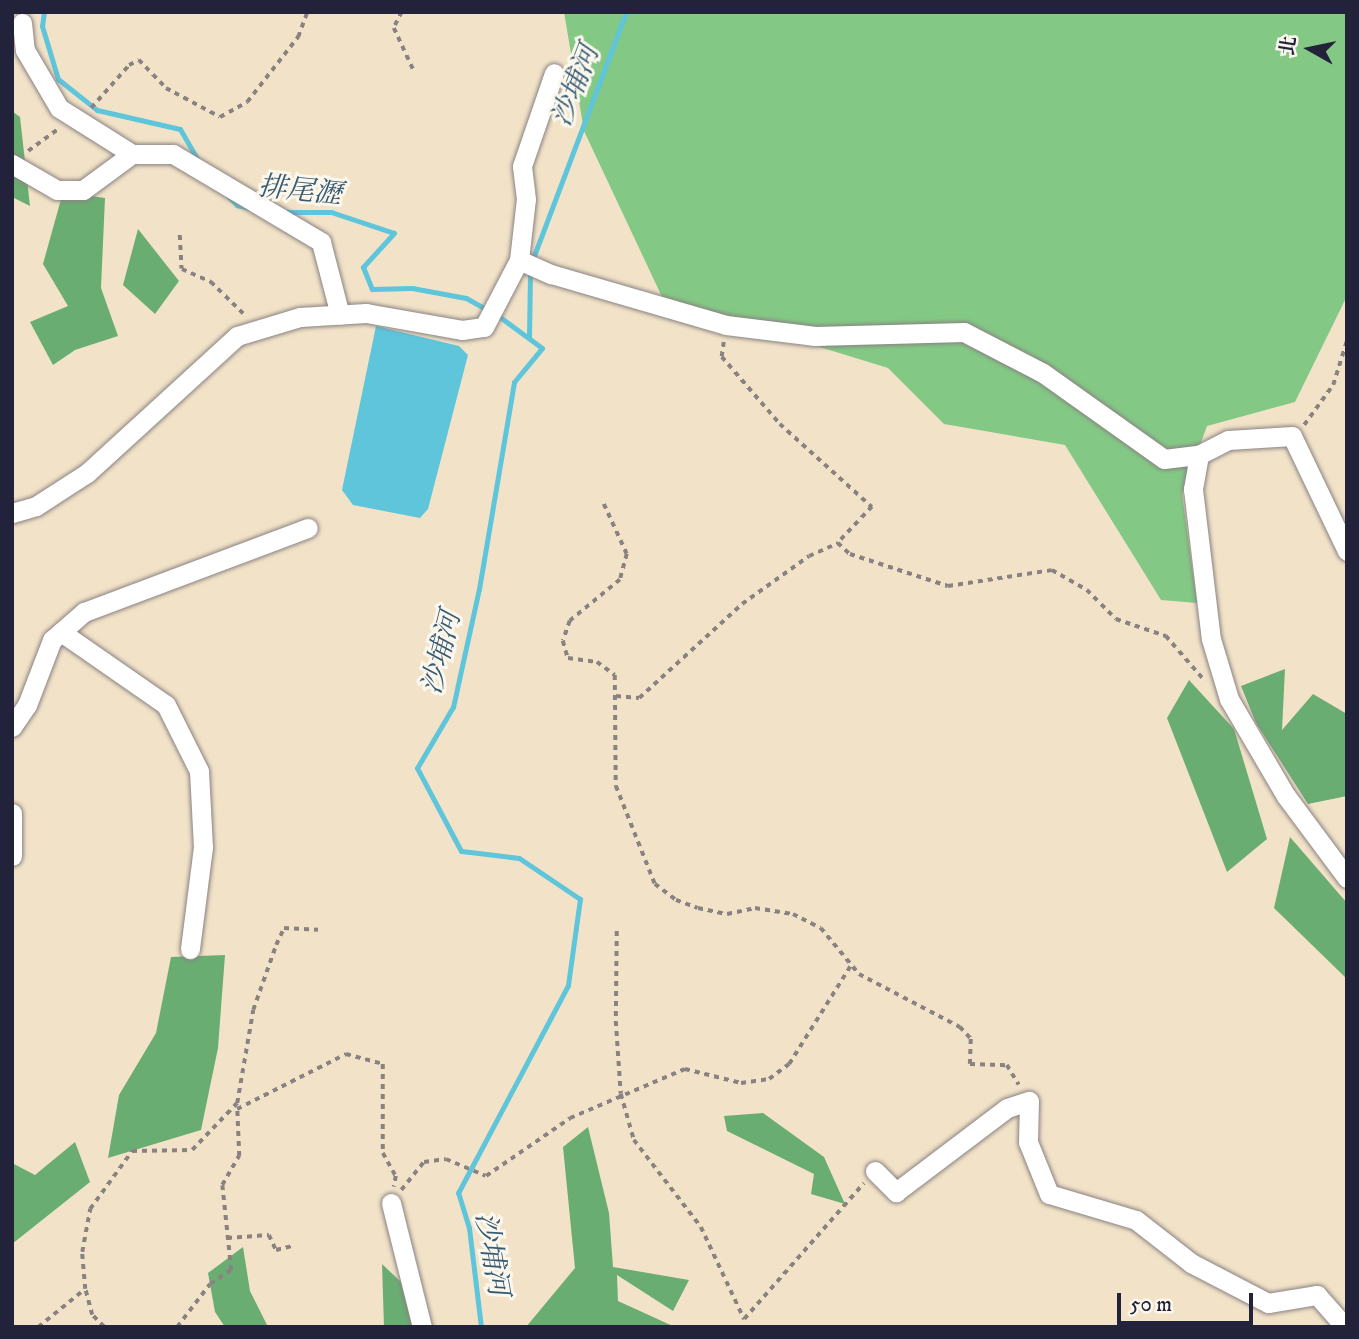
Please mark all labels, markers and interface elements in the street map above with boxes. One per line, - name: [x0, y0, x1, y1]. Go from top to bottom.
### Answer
- north arrow: [1275, 14, 1345, 84]
- text: 北: [1276, 34, 1302, 57]
- water label: 沙埔河: [545, 41, 607, 131]
- water label: 排尾瀝: [256, 170, 344, 212]
- water label: 沙埔河: [416, 608, 468, 698]
- water label: 沙埔河: [467, 1210, 515, 1298]
- scale bar: [1121, 1280, 1258, 1324]
- text: 50 m: [1130, 1292, 1172, 1318]

